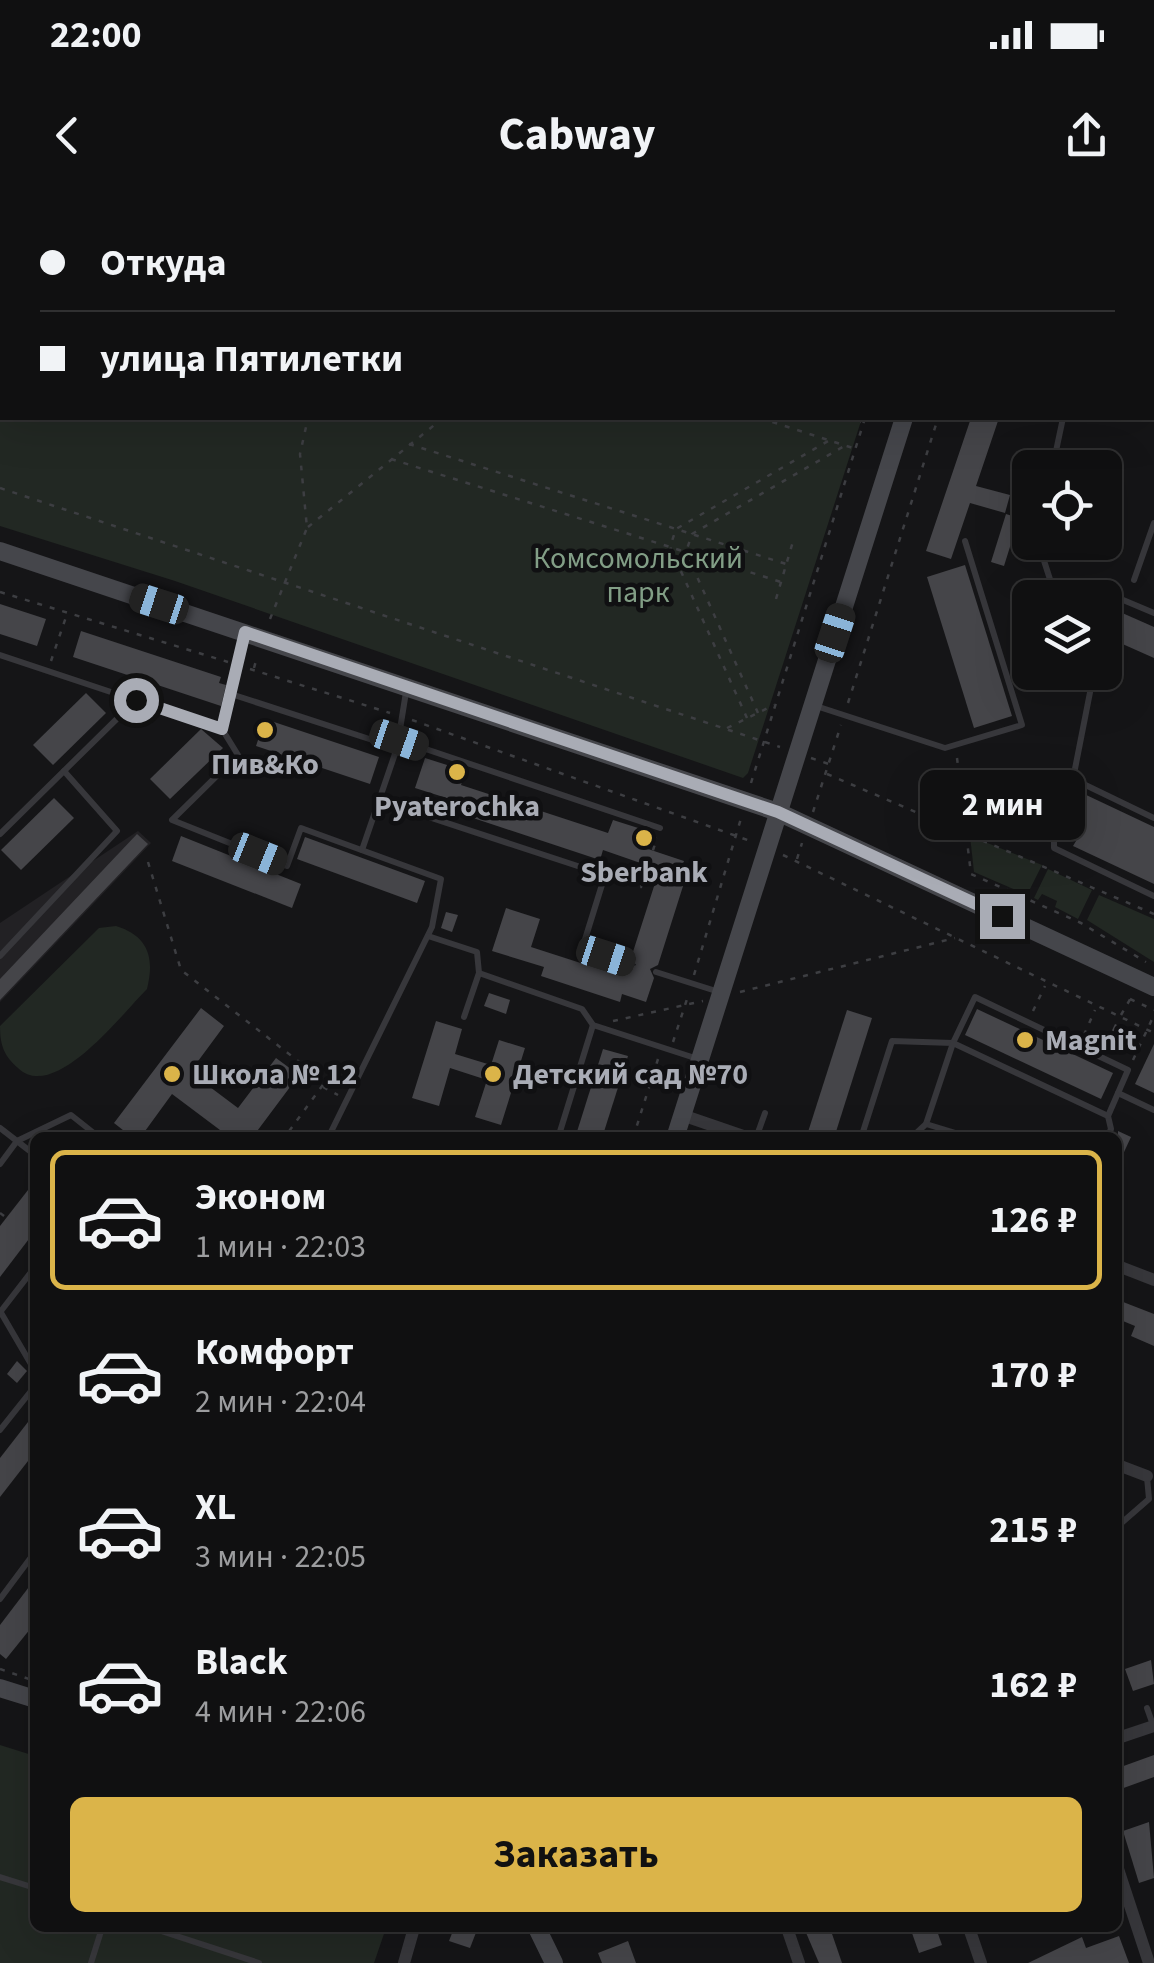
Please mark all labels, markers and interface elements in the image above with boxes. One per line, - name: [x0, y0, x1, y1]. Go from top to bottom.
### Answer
- text: 22:00: [50, 8, 142, 62]
- text: Cabway: [499, 103, 655, 167]
- icon: back: [40, 108, 95, 163]
- icon: share: [1059, 108, 1114, 163]
- text: Откуда: [100, 236, 227, 290]
- text: улица Пятилетки: [100, 332, 403, 386]
- map controls: [1012, 450, 1122, 690]
- button: locate: [1012, 450, 1122, 560]
- park label: Комсомольский парк: [533, 537, 743, 614]
- car: [126, 580, 192, 628]
- button: layers: [1012, 580, 1122, 690]
- car: [811, 600, 859, 666]
- route start: [114, 678, 159, 723]
- car: [366, 716, 432, 764]
- marker: Пив&Ко: [254, 719, 276, 741]
- place label: Пив&Ко: [211, 743, 319, 786]
- marker: Pyaterochka: [446, 761, 468, 783]
- callout: 2 мин: [920, 771, 1084, 841]
- text: 2 мин: [962, 782, 1043, 828]
- place label: Pyaterochka: [374, 785, 540, 828]
- marker: Sberbank: [633, 827, 655, 849]
- car: [225, 829, 291, 879]
- place label: Sberbank: [580, 851, 708, 894]
- route end: [980, 894, 1025, 939]
- car: [573, 932, 639, 980]
- place label: Magnit: [1045, 1019, 1137, 1062]
- marker: Magnit: [1014, 1029, 1036, 1051]
- place label: Школа № 12: [192, 1053, 357, 1096]
- place label: Детский сад №70: [513, 1053, 748, 1096]
- marker: Школа № 12: [161, 1063, 183, 1085]
- marker: Детский сад №70: [482, 1063, 504, 1085]
- text: Эконом: [195, 1170, 326, 1224]
- icon: car: [75, 1175, 165, 1265]
- text: 126 ₽: [989, 1193, 1077, 1247]
- text: 1 мин · 22:03: [195, 1224, 366, 1270]
- text: Комфорт: [195, 1325, 354, 1379]
- icon: car: [75, 1330, 165, 1420]
- text: 170 ₽: [989, 1348, 1077, 1402]
- text: 2 мин · 22:04: [195, 1379, 366, 1425]
- text: XL: [195, 1480, 236, 1534]
- icon: car: [75, 1485, 165, 1575]
- text: 215 ₽: [989, 1503, 1077, 1557]
- text: 3 мин · 22:05: [195, 1534, 366, 1580]
- text: Black: [195, 1635, 288, 1689]
- icon: car: [75, 1640, 165, 1730]
- text: 162 ₽: [989, 1658, 1077, 1712]
- text: 4 мин · 22:06: [195, 1689, 366, 1735]
- button: Заказать: [70, 1797, 1082, 1912]

